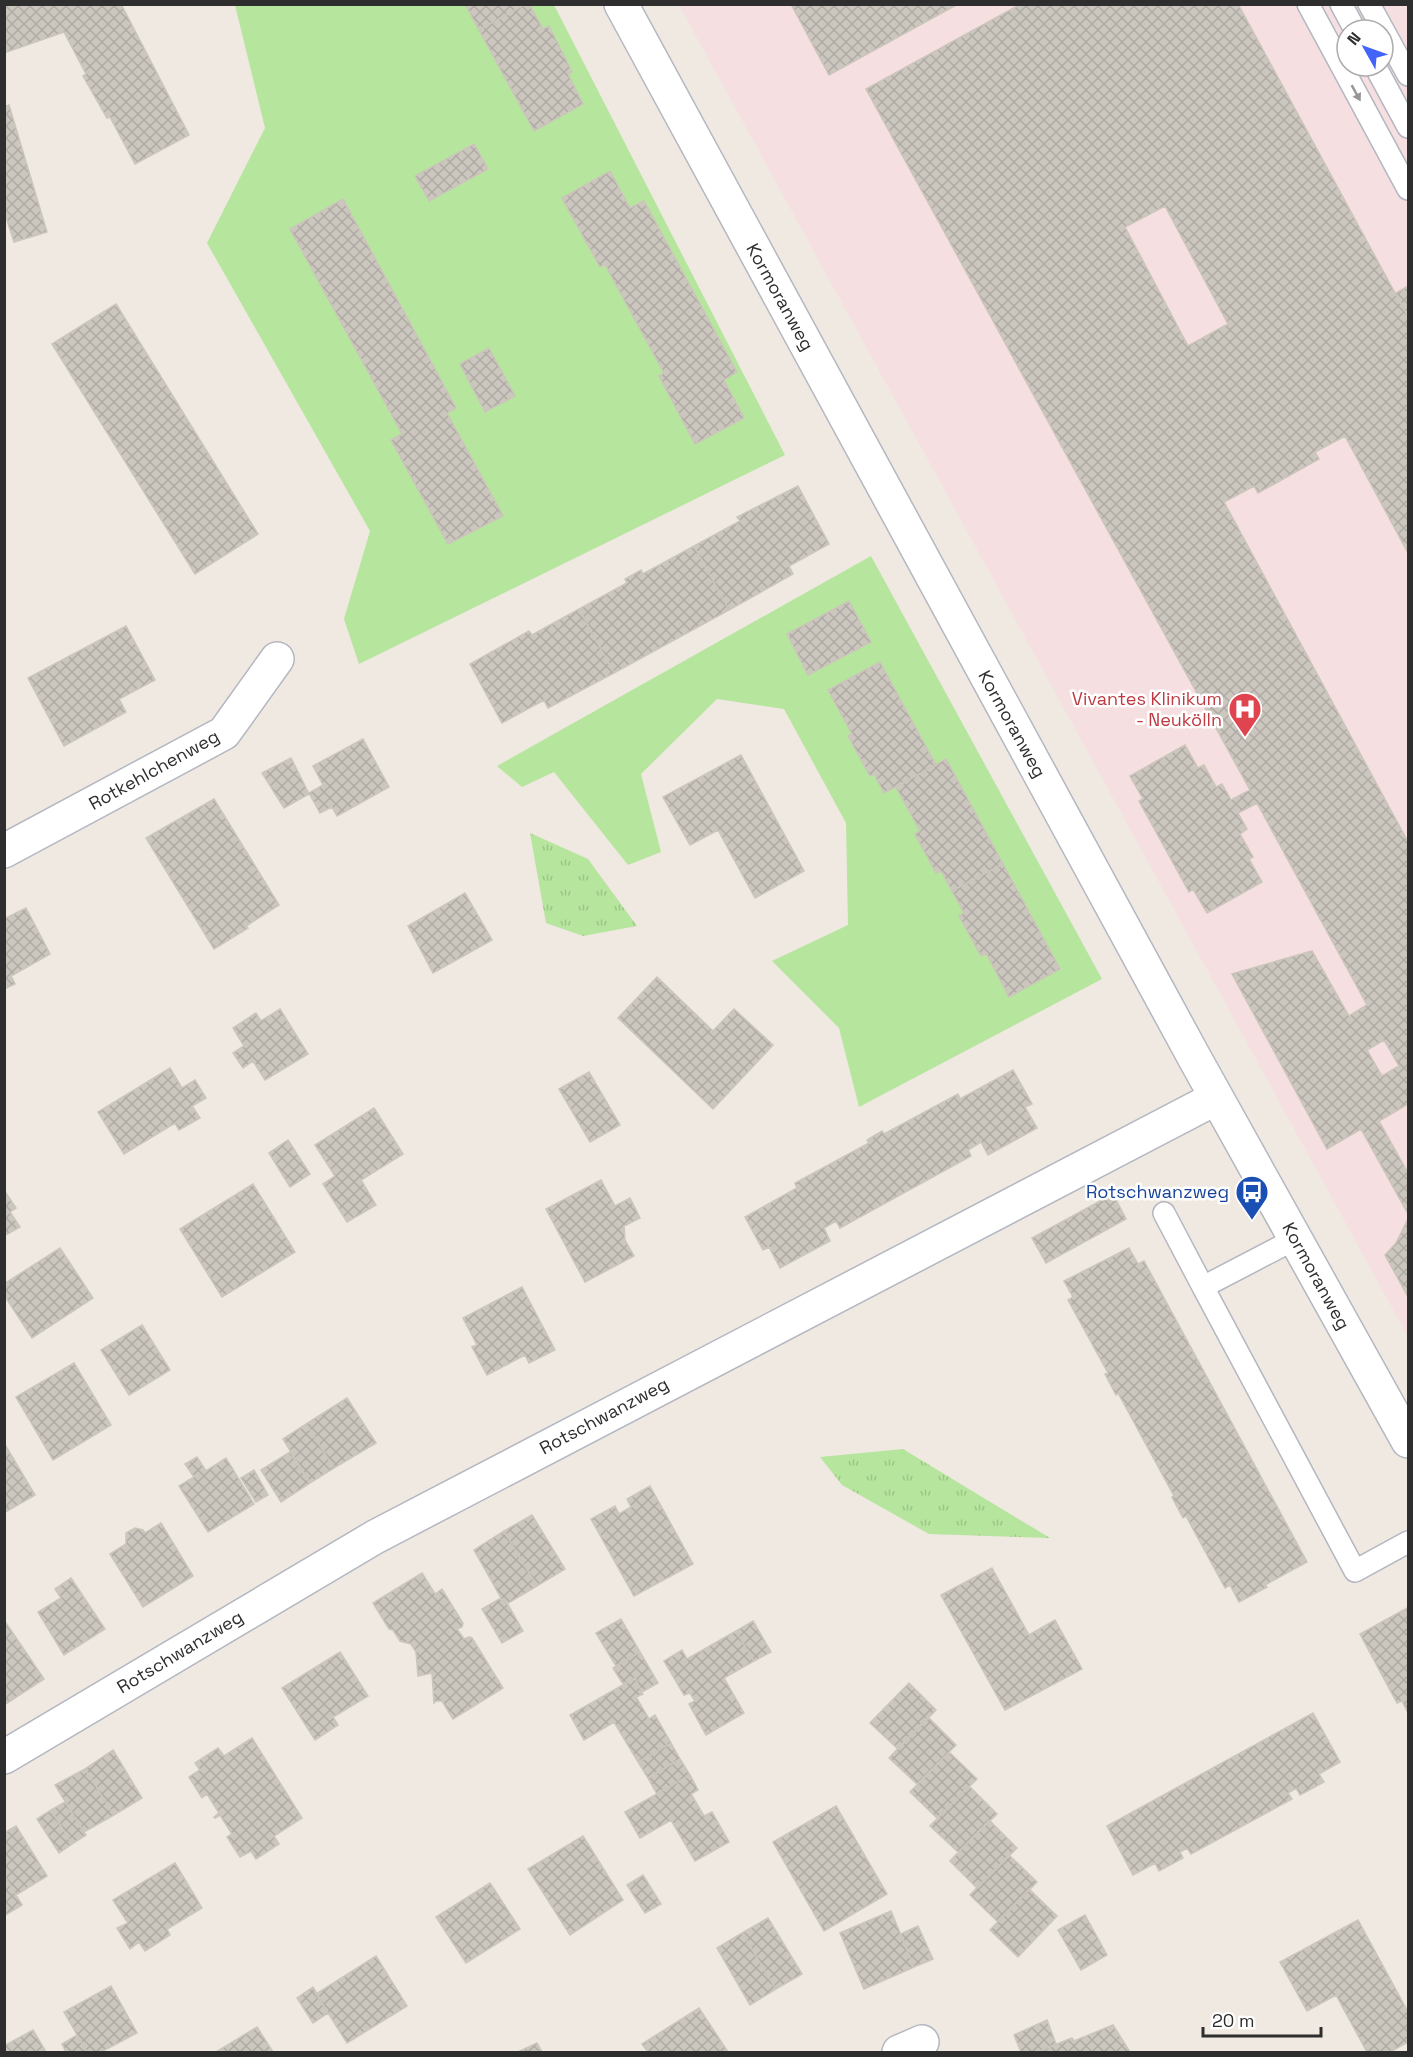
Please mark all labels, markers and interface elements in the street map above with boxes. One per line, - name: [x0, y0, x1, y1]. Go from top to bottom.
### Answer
- north arrow: [1335, 18, 1395, 78]
- text: N: [1342, 28, 1365, 50]
- one-way arrow: [1351, 84, 1361, 101]
- street label: Kormoranweg: [741, 239, 819, 355]
- street label: Kormoranweg: [973, 666, 1051, 782]
- place label: Vivantes Klinikum - Neukölln: [1072, 687, 1222, 731]
- hospital icon: Vivantes Klinikum - Neukölln: [1227, 691, 1263, 738]
- street label: Rotkehlchenweg: [85, 724, 223, 815]
- bus stop icon: Rotschwanzweg: [1234, 1174, 1270, 1221]
- place label: Rotschwanzweg: [1086, 1180, 1229, 1203]
- street label: Kormoranweg: [1277, 1218, 1355, 1334]
- street label: Rotschwanzweg: [535, 1372, 672, 1459]
- street label: Rotschwanzweg: [112, 1605, 247, 1698]
- scale bar: [1203, 2000, 1322, 2038]
- text: 20 m: [1212, 2009, 1255, 2032]

